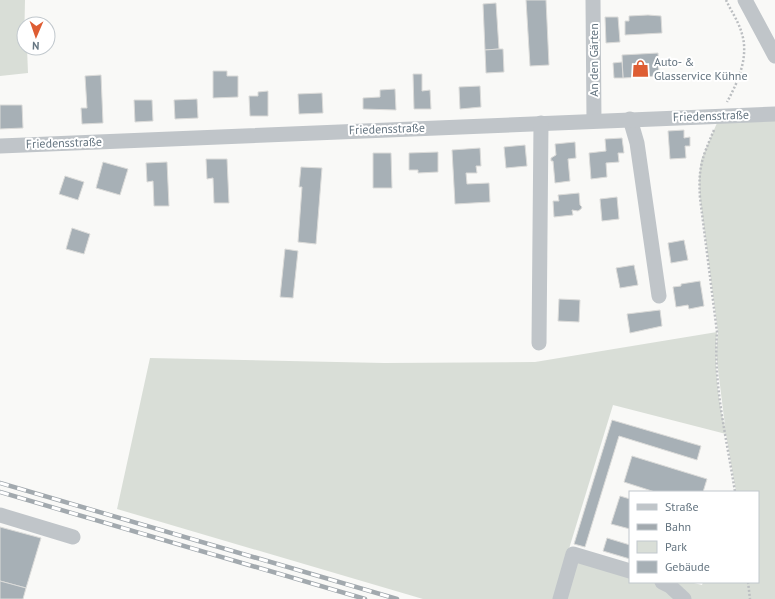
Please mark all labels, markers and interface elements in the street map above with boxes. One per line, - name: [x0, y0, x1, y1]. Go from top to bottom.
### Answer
- north arrow: [16, 16, 56, 56]
- street label: An den Gärten: [586, 23, 601, 97]
- text: N: [32, 39, 40, 53]
- place label: Auto- & Glasservice Kühne: [654, 54, 748, 83]
- shop icon: Auto- & Glasservice Kühne: [631, 59, 651, 79]
- street label: Friedensstraße: [673, 107, 749, 124]
- street label: Friedensstraße: [349, 120, 425, 137]
- street label: Friedensstraße: [26, 134, 102, 151]
- legend: [629, 491, 759, 583]
- text: Straße: [665, 499, 699, 514]
- text: Bahn: [665, 519, 691, 534]
- text: Park: [665, 539, 687, 554]
- text: Gebäude: [665, 559, 710, 574]

